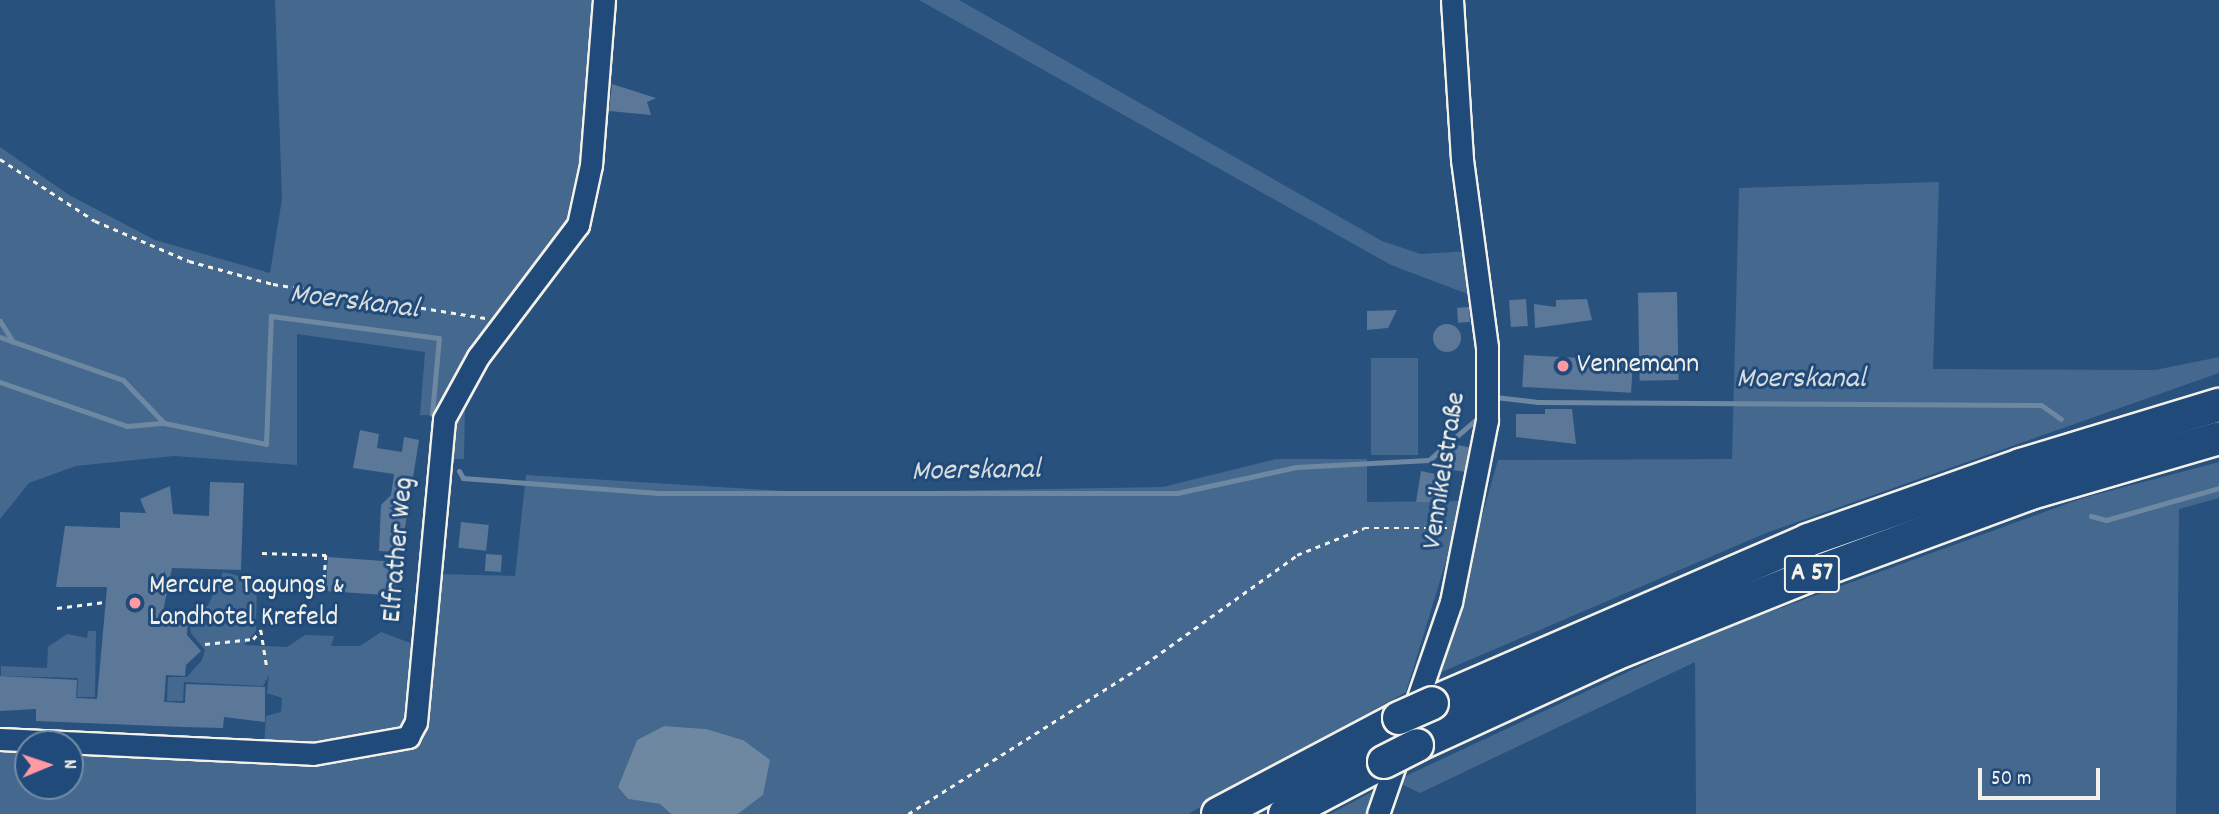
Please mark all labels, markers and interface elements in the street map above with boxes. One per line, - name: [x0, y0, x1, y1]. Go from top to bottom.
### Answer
- water label: Moerskanal: [288, 278, 420, 330]
- place label: Vennemann: [1577, 349, 1699, 383]
- marker: Vennemann: [1555, 358, 1571, 374]
- water label: Moerskanal: [1736, 363, 1866, 399]
- street label: Vennikelstraße: [1417, 390, 1475, 552]
- water label: Moerskanal: [911, 454, 1041, 492]
- street label: Elfrather Weg: [377, 476, 423, 624]
- road number: A 57: [1782, 552, 1842, 596]
- place label: Mercure Tagungs & Landhotel Krefeld: [149, 570, 345, 636]
- marker: Mercure Tagungs & Landhotel Krefeld: [127, 595, 143, 611]
- north arrow: [14, 730, 84, 800]
- scale bar: [1981, 754, 2104, 798]
- text: N: [55, 759, 82, 769]
- text: 50 m: [1991, 765, 2031, 795]

